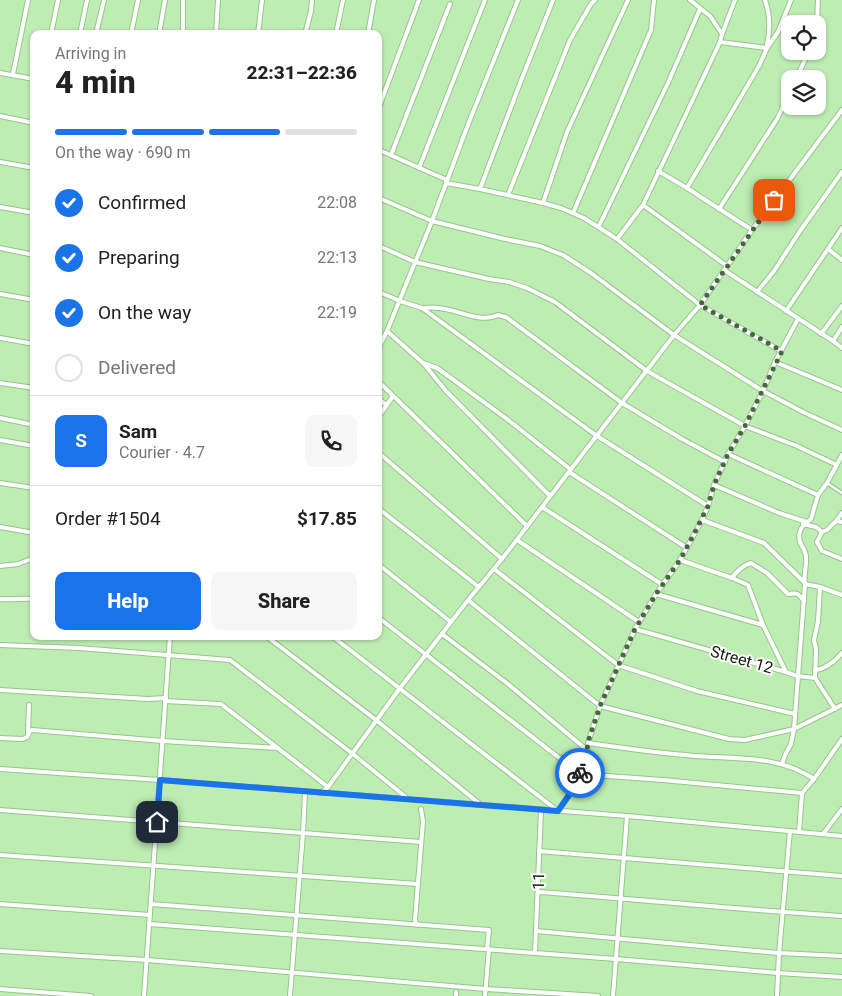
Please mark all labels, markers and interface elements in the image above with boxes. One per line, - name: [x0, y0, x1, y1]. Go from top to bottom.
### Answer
- map controls: [781, 15, 826, 115]
- button: locate: [781, 15, 826, 60]
- text: Arriving in: [55, 44, 126, 63]
- text: 22:31–22:36: [246, 61, 357, 84]
- text: 4 min: [55, 63, 136, 101]
- button: layers: [781, 70, 826, 115]
- text: On the way · 690 m: [55, 143, 191, 162]
- pin: [753, 179, 795, 221]
- icon: bag: [760, 186, 788, 214]
- icon: check: [55, 189, 83, 217]
- text: Confirmed: [98, 191, 186, 214]
- text: 22:08: [317, 193, 357, 212]
- icon: check: [55, 244, 83, 272]
- text: Preparing: [98, 246, 180, 269]
- text: 22:13: [317, 248, 357, 267]
- icon: check: [55, 299, 83, 327]
- text: On the way: [98, 301, 191, 324]
- text: 22:19: [317, 303, 357, 322]
- text: Delivered: [98, 356, 176, 379]
- button: phone: [305, 415, 357, 467]
- text: Sam: [119, 420, 157, 443]
- text: S: [75, 429, 87, 452]
- text: Courier · 4.7: [119, 443, 205, 462]
- text: Order #1504: [55, 507, 161, 530]
- text: $17.85: [297, 507, 357, 530]
- button: Help: [55, 572, 201, 630]
- button: Share: [211, 572, 357, 630]
- street label: Street 12: [708, 642, 775, 677]
- courier: [555, 748, 605, 798]
- icon: bike: [566, 759, 594, 787]
- pin: [136, 801, 178, 843]
- icon: home: [143, 808, 171, 836]
- street label: 11: [529, 872, 548, 890]

